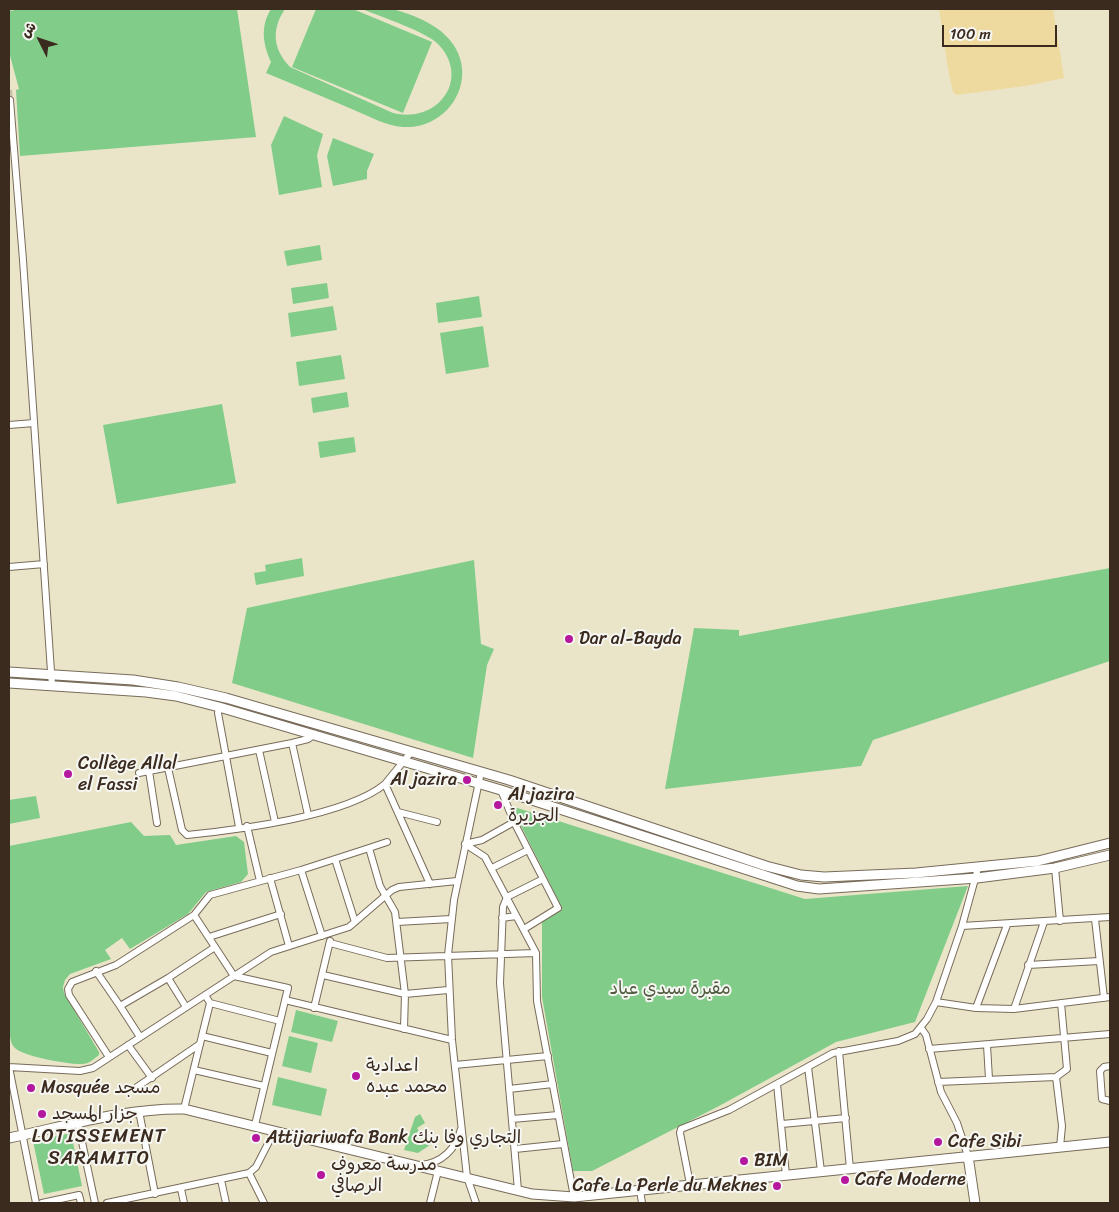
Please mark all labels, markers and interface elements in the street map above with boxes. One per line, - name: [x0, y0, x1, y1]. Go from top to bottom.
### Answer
- north arrow: [15, 15, 65, 65]
- scale bar: [944, 15, 1059, 47]
- text: ش: [14, 16, 43, 44]
- text: 100 m: [950, 21, 991, 47]
- place label: Dar al-Bayda: [579, 628, 682, 650]
- marker: Dar al-Bayda: [563, 633, 575, 645]
- place label: Collège Allal el Fassi: [78, 753, 177, 796]
- marker: Collège Allal el Fassi: [62, 768, 74, 780]
- place label: Al jazira: [391, 769, 457, 791]
- marker: Al jazira: [461, 774, 473, 786]
- place label: Al jazira الجزيرة: [508, 784, 574, 826]
- marker: Al jazira الجزيرة: [492, 799, 504, 811]
- park label: مقبرة سيدي عياد: [609, 978, 731, 1000]
- place label: اعدادية محمد عبده: [366, 1055, 447, 1098]
- marker: اعدادية محمد عبده: [350, 1070, 362, 1082]
- place label: Mosquée مسجد: [41, 1077, 160, 1099]
- marker: Mosquée مسجد: [25, 1082, 37, 1094]
- place label: جزار المسجد: [52, 1103, 138, 1125]
- marker: جزار المسجد: [36, 1108, 48, 1120]
- district label: LOTISSEMENT SARAMITO: [32, 1126, 166, 1170]
- place label: Attijariwafa Bank التجاري وفا بنك: [266, 1127, 521, 1149]
- place label: Cafe Sibi: [948, 1131, 1021, 1153]
- marker: Attijariwafa Bank التجاري وفا بنك: [250, 1132, 262, 1144]
- marker: Cafe Sibi: [932, 1136, 944, 1148]
- place label: BIM: [754, 1150, 788, 1172]
- place label: مدرسة معروف الرصافي: [331, 1154, 437, 1196]
- marker: BIM: [738, 1155, 750, 1167]
- marker: مدرسة معروف الرصافي: [315, 1169, 327, 1181]
- place label: Cafe Moderne: [855, 1169, 966, 1191]
- marker: Cafe Moderne: [839, 1174, 851, 1186]
- place label: Cafe La Perle du Meknes: [573, 1175, 767, 1197]
- marker: Cafe La Perle du Meknes: [771, 1180, 783, 1192]

